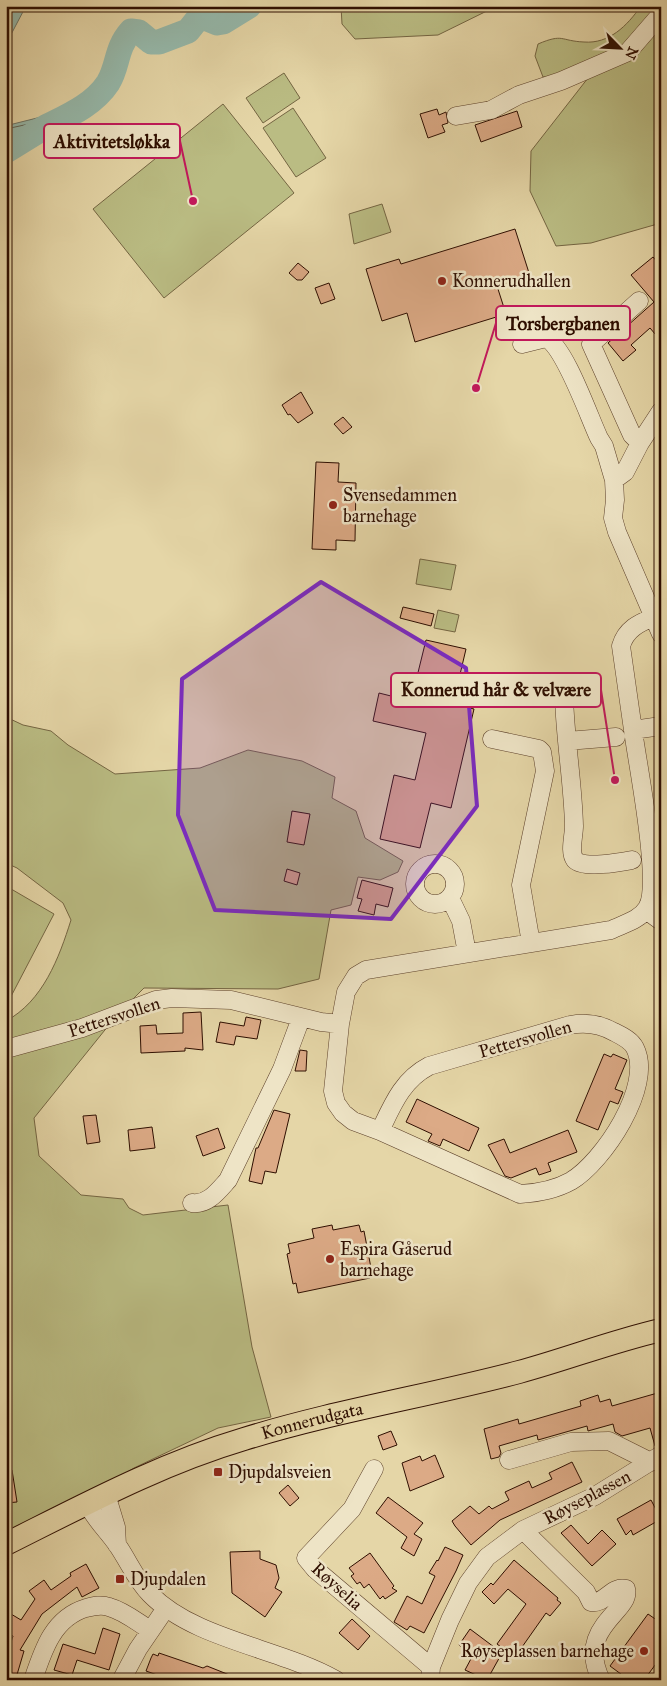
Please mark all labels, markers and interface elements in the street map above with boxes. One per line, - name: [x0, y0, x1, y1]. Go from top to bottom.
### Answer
- north arrow: [594, 22, 644, 72]
- text: N: [621, 44, 642, 62]
- callout: Aktivitetsløkka: [44, 124, 180, 158]
- text: Aktivitetsløkka: [52, 130, 171, 153]
- place label: Konnerudhallen: [452, 270, 571, 292]
- marker: Konnerudhallen: [436, 275, 448, 287]
- callout: Torsbergbanen: [496, 306, 630, 340]
- text: Torsbergbanen: [505, 312, 621, 336]
- place label: Svensedammen barnehage: [343, 484, 457, 528]
- marker: Svensedammen barnehage: [327, 499, 339, 511]
- callout: Konnerud hår & velvære: [391, 673, 601, 707]
- text: Konnerud hår & velvære: [401, 678, 591, 701]
- street label: Pettersvollen: [65, 992, 163, 1042]
- street label: Pettersvollen: [476, 1015, 574, 1063]
- place label: Espira Gåserud barnehage: [340, 1238, 452, 1282]
- marker: Espira Gåserud barnehage: [324, 1253, 336, 1265]
- street label: Konnerudgata: [259, 1397, 365, 1444]
- place label: Djupdalsveien: [228, 1461, 332, 1483]
- street label: Røyseplassen: [540, 1465, 635, 1529]
- marker: Djupdalsveien: [212, 1466, 224, 1478]
- street label: Røyselia: [307, 1557, 367, 1615]
- place label: Djupdalen: [130, 1568, 206, 1590]
- marker: Djupdalen: [114, 1573, 126, 1585]
- place label: Røyseplassen barnehage: [461, 1640, 634, 1663]
- marker: Røyseplassen barnehage: [638, 1645, 650, 1657]

